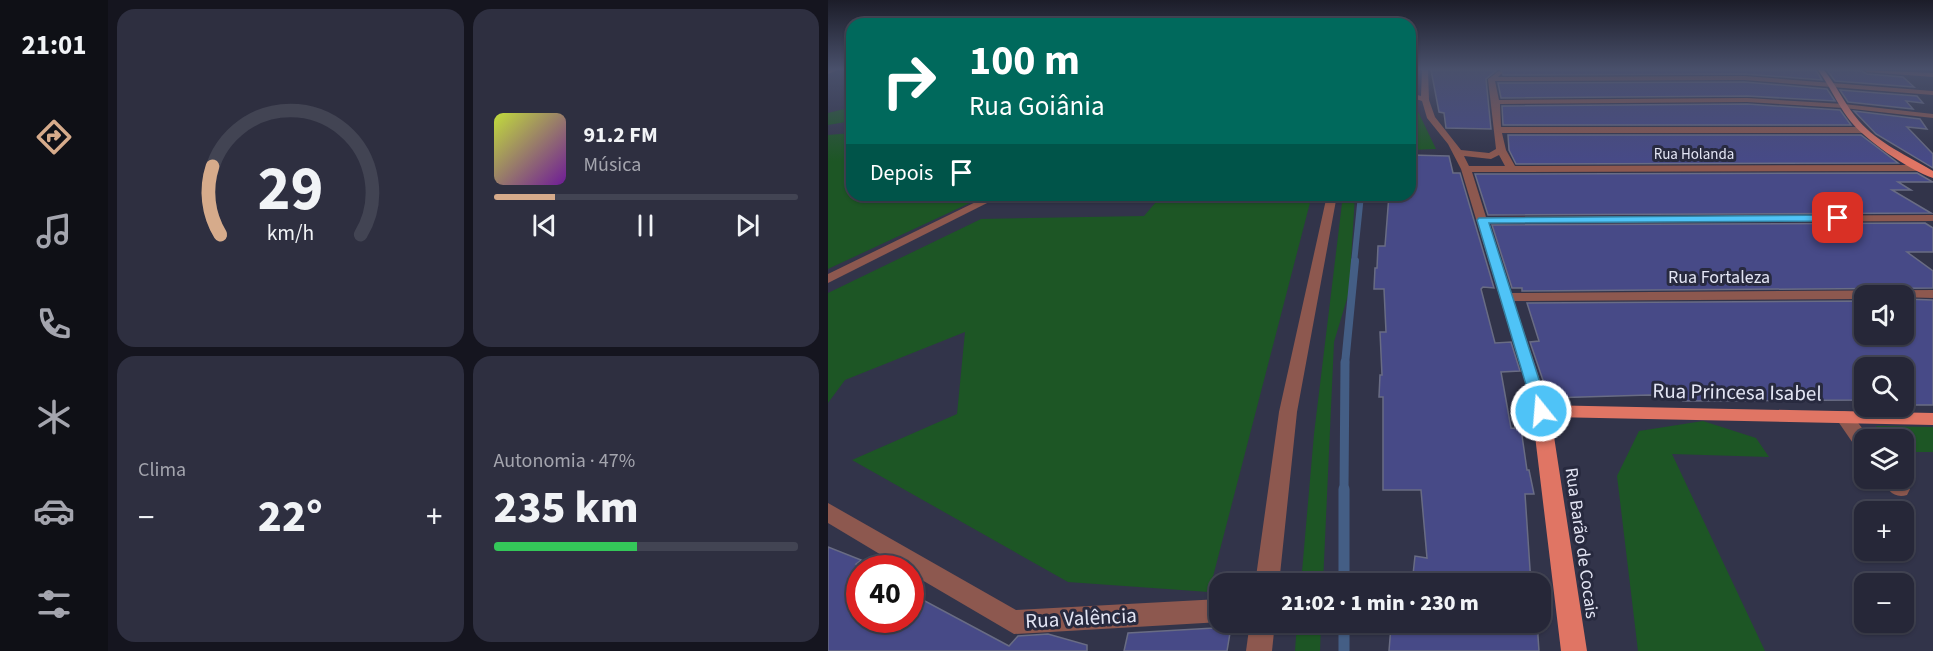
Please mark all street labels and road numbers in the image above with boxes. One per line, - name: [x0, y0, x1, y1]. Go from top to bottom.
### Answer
- street label: Rua Holanda: [1654, 144, 1734, 165]
- street label: Rua Fortaleza: [1668, 265, 1770, 290]
- street label: Rua Princesa Isabel: [1652, 376, 1822, 408]
- street label: Rua Barão de Cocais: [1559, 466, 1604, 620]
- street label: Rua Valência: [1024, 600, 1138, 636]

